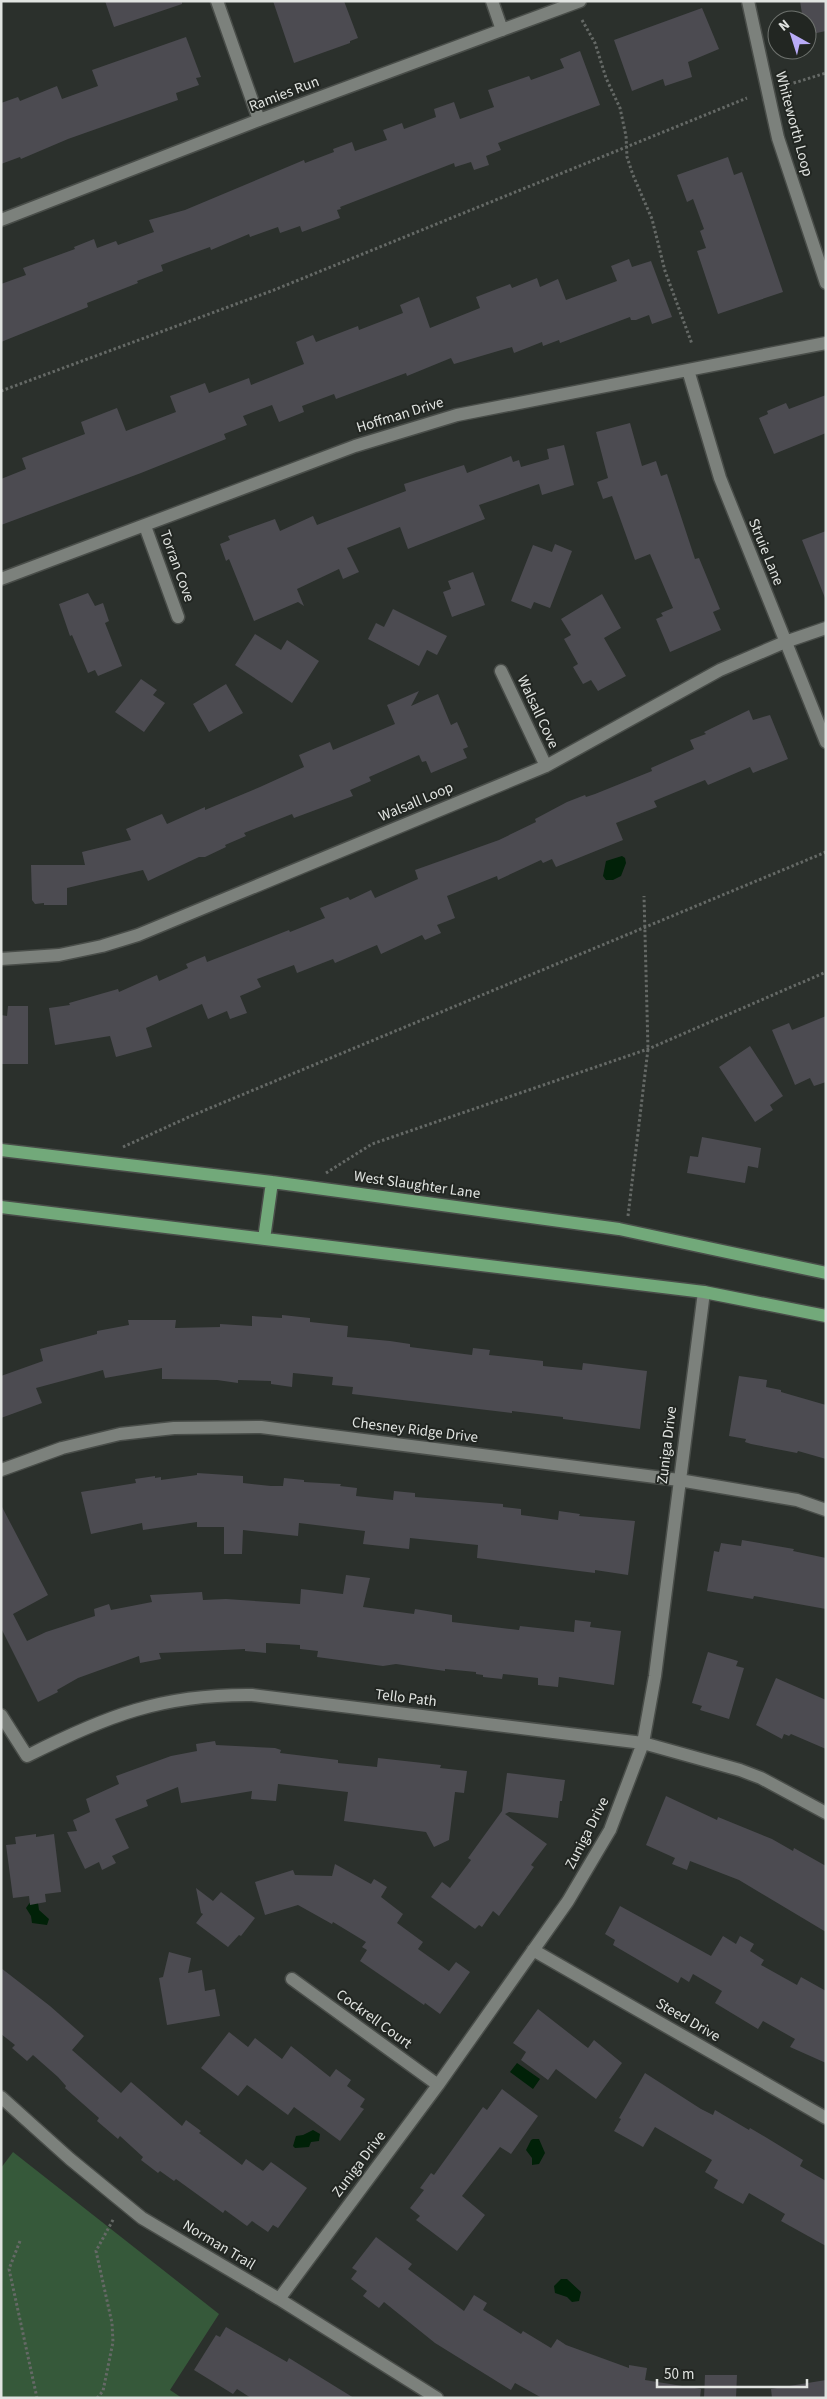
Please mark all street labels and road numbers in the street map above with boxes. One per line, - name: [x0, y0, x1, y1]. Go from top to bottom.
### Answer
- street label: Whiteworth Loop: [770, 69, 818, 179]
- street label: Ramies Run: [246, 71, 322, 117]
- street label: Hoffman Drive: [354, 392, 446, 438]
- street label: Struie Lane: [743, 515, 789, 589]
- street label: Torran Cove: [154, 527, 200, 605]
- street label: Walsall Cove: [512, 672, 564, 752]
- street label: Walsall Loop: [375, 777, 457, 827]
- street label: West Slaughter Lane: [352, 1166, 482, 1204]
- street label: Zuniga Drive: [652, 1405, 682, 1485]
- street label: Chesney Ridge Drive: [351, 1412, 479, 1448]
- street label: Tello Path: [374, 1684, 438, 1712]
- street label: Zuniga Drive: [560, 1793, 614, 1873]
- street label: Cockrell Court: [332, 1984, 416, 2054]
- street label: Steed Drive: [652, 1993, 724, 2047]
- street label: Zuniga Drive: [327, 2126, 391, 2202]
- street label: Norman Trail: [179, 2215, 259, 2275]

